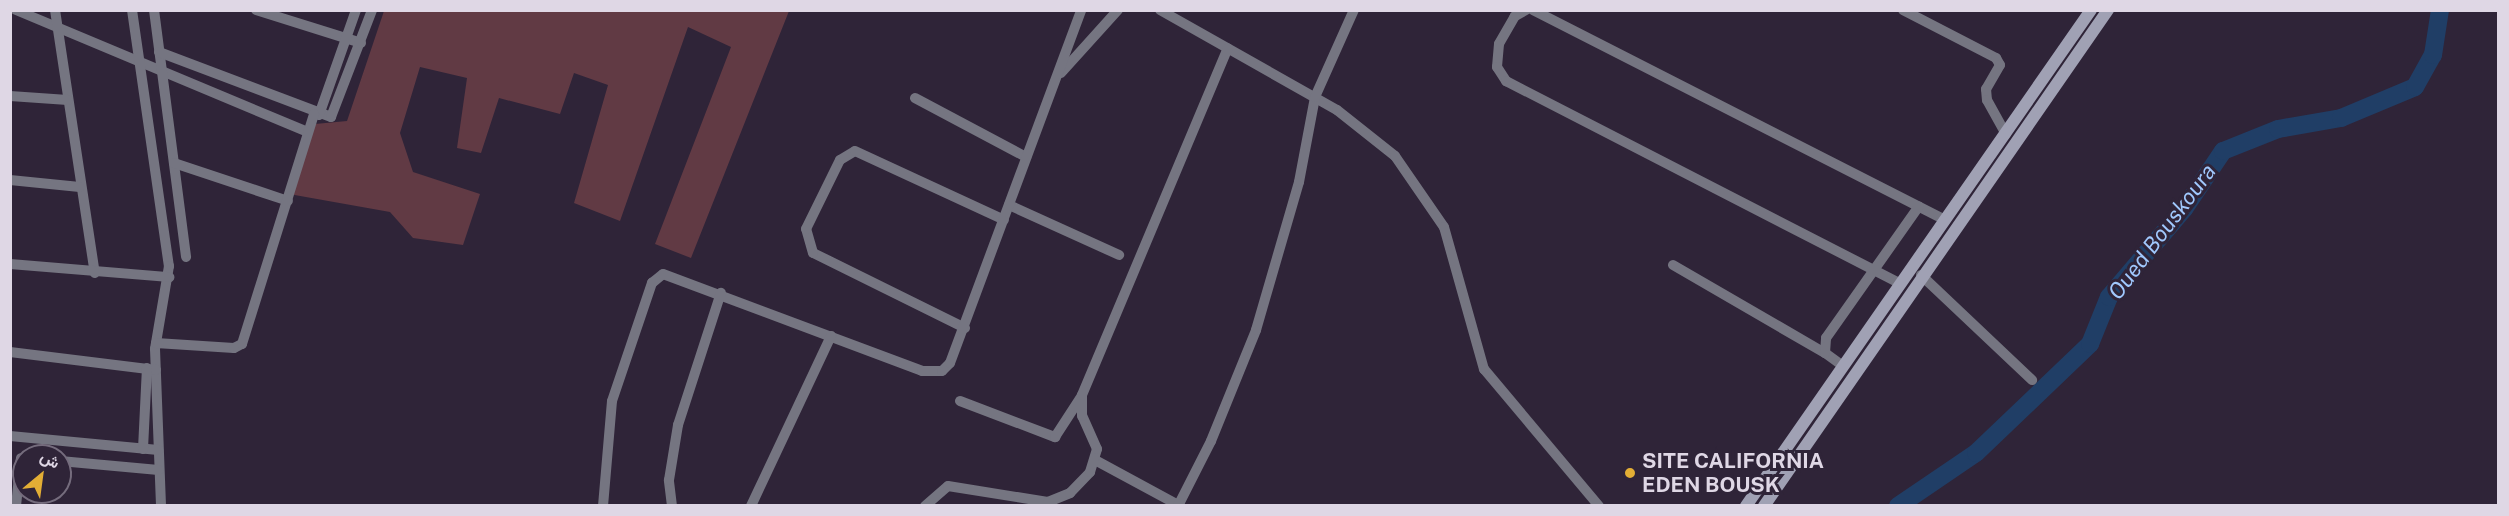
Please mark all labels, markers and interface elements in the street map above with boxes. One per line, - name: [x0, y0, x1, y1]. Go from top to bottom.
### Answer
- water label: Oued Bouskoura: [2103, 159, 2221, 305]
- north arrow: [12, 444, 72, 504]
- text: ش: [37, 447, 63, 473]
- place label: SITE CALIFORNIA EDEN BOUSK: [1642, 448, 1824, 498]
- marker: SITE CALIFORNIA EDEN BOUSK: [1623, 466, 1637, 480]

